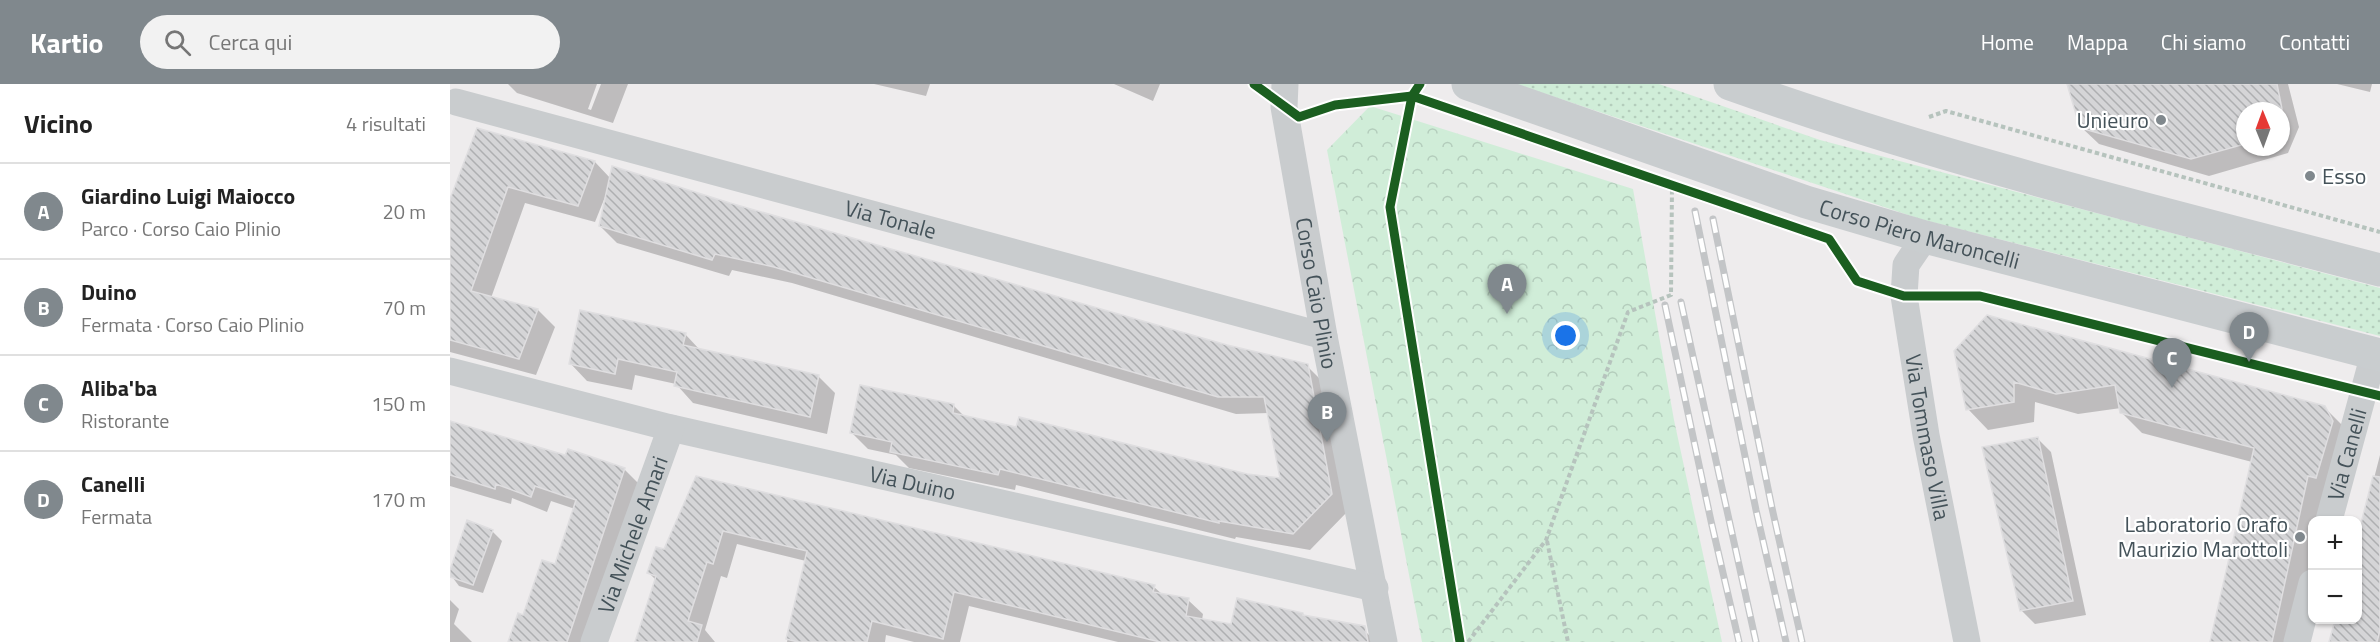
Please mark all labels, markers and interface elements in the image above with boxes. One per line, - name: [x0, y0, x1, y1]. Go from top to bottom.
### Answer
- search box: [140, 15, 560, 69]
- text: Kartio: [30, 21, 104, 64]
- text: Cerca qui: [209, 25, 292, 59]
- icon: search: [161, 26, 194, 59]
- text: Home: [1981, 26, 2034, 58]
- text: Mappa: [2067, 26, 2128, 58]
- text: Chi siamo: [2161, 26, 2246, 58]
- text: Contatti: [2279, 26, 2350, 58]
- north arrow: [2236, 102, 2290, 156]
- place label: Unieuro: [2076, 103, 2149, 137]
- text: Vicino: [24, 104, 93, 143]
- text: 4 risultati: [346, 108, 426, 139]
- marker: Unieuro: [2154, 113, 2168, 127]
- place label: Esso: [2322, 159, 2366, 193]
- marker: Esso: [2303, 169, 2317, 183]
- text: Giardino Luigi Maiocco: [81, 179, 295, 213]
- street label: Corso Piero Maroncelli: [1815, 190, 2023, 278]
- street label: Via Tonale: [841, 191, 940, 248]
- text: A: [37, 196, 50, 227]
- text: 20 m: [382, 196, 426, 227]
- text: Parco · Corso Caio Plinio: [81, 213, 281, 244]
- street label: Corso Caio Plinio: [1287, 215, 1347, 372]
- pin: A: [1488, 264, 1526, 314]
- text: Duino: [81, 275, 137, 309]
- text: B: [37, 292, 50, 323]
- text: 70 m: [382, 292, 426, 323]
- text: Fermata · Corso Caio Plinio: [81, 309, 304, 340]
- pin: D: [2230, 312, 2268, 362]
- your location: [1551, 321, 1580, 350]
- pin: C: [2152, 338, 2192, 388]
- street label: Via Tommaso Villa: [1896, 352, 1959, 523]
- text: Aliba'ba: [81, 371, 157, 405]
- text: C: [38, 388, 49, 419]
- text: 150 m: [371, 388, 426, 419]
- pin: B: [1308, 392, 1346, 442]
- street label: Via Canelli: [2318, 404, 2376, 504]
- text: Ristorante: [81, 405, 169, 436]
- street label: Via Michele Amari: [589, 451, 677, 618]
- street label: Via Duino: [866, 457, 959, 509]
- text: Canelli: [81, 467, 145, 501]
- text: D: [37, 484, 50, 515]
- text: 170 m: [371, 484, 426, 515]
- text: Fermata: [81, 501, 152, 532]
- place label: Laboratorio Orafo Maurizio Marottoli: [2118, 507, 2288, 566]
- map controls: [2308, 516, 2362, 624]
- button: +: [2308, 516, 2362, 570]
- marker: Laboratorio Orafo Maurizio Marottoli: [2293, 530, 2307, 544]
- button: −: [2308, 570, 2362, 624]

